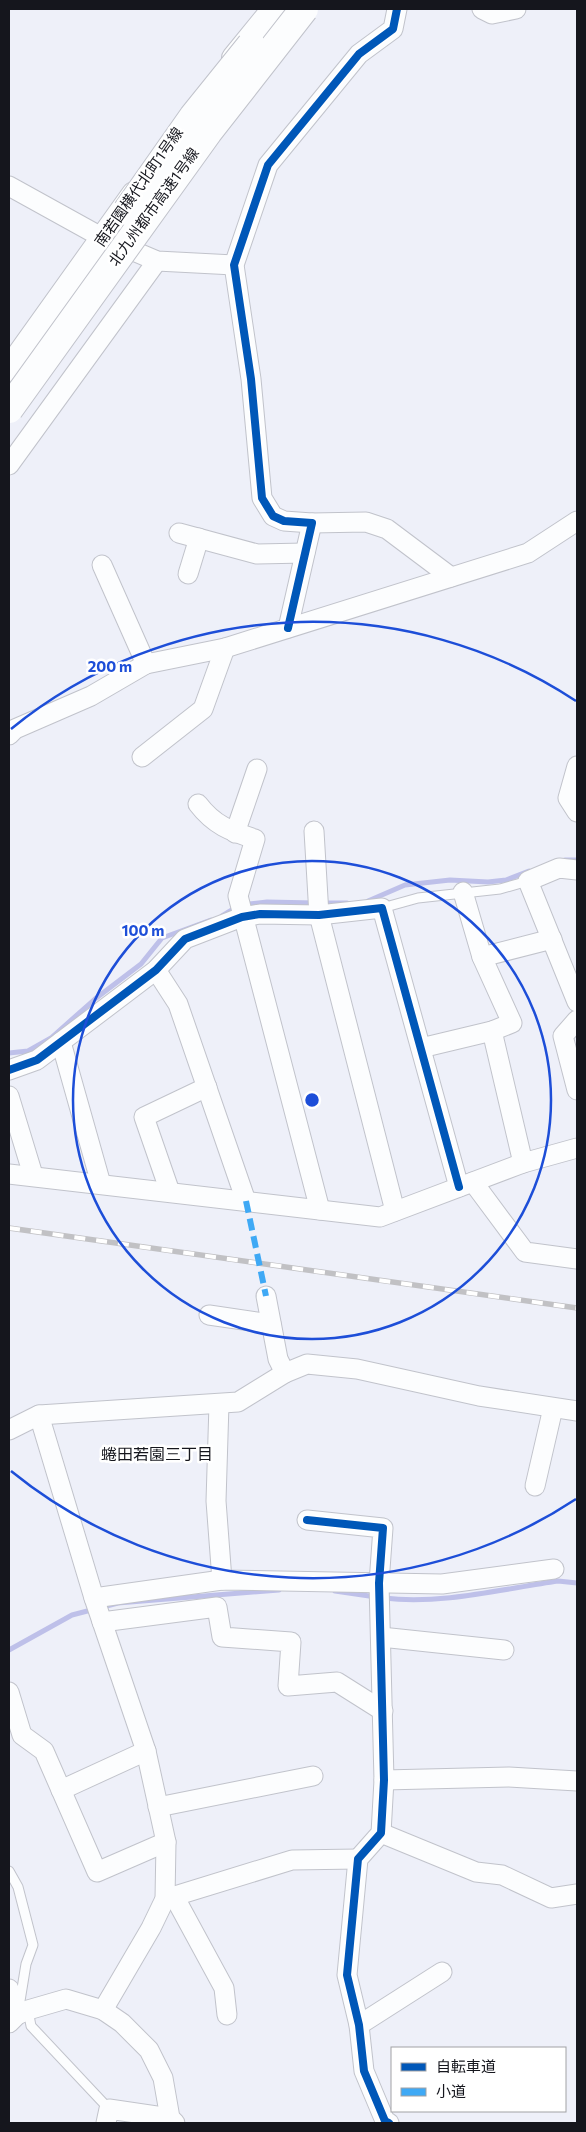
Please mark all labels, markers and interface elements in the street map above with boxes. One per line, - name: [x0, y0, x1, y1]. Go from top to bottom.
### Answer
- street label: 南若園横代北町1号線: [90, 123, 186, 250]
- street label: 北九州都市高速1号線: [104, 144, 202, 269]
- text: 200 m: [88, 657, 132, 675]
- text: 100 m: [122, 921, 164, 939]
- centre of rings: [303, 1091, 321, 1109]
- district label: 蜷田若園三丁目: [101, 1444, 213, 1463]
- legend: [391, 2047, 566, 2112]
- text: 自転車道: [436, 2057, 496, 2075]
- text: 小道: [436, 2082, 466, 2100]

